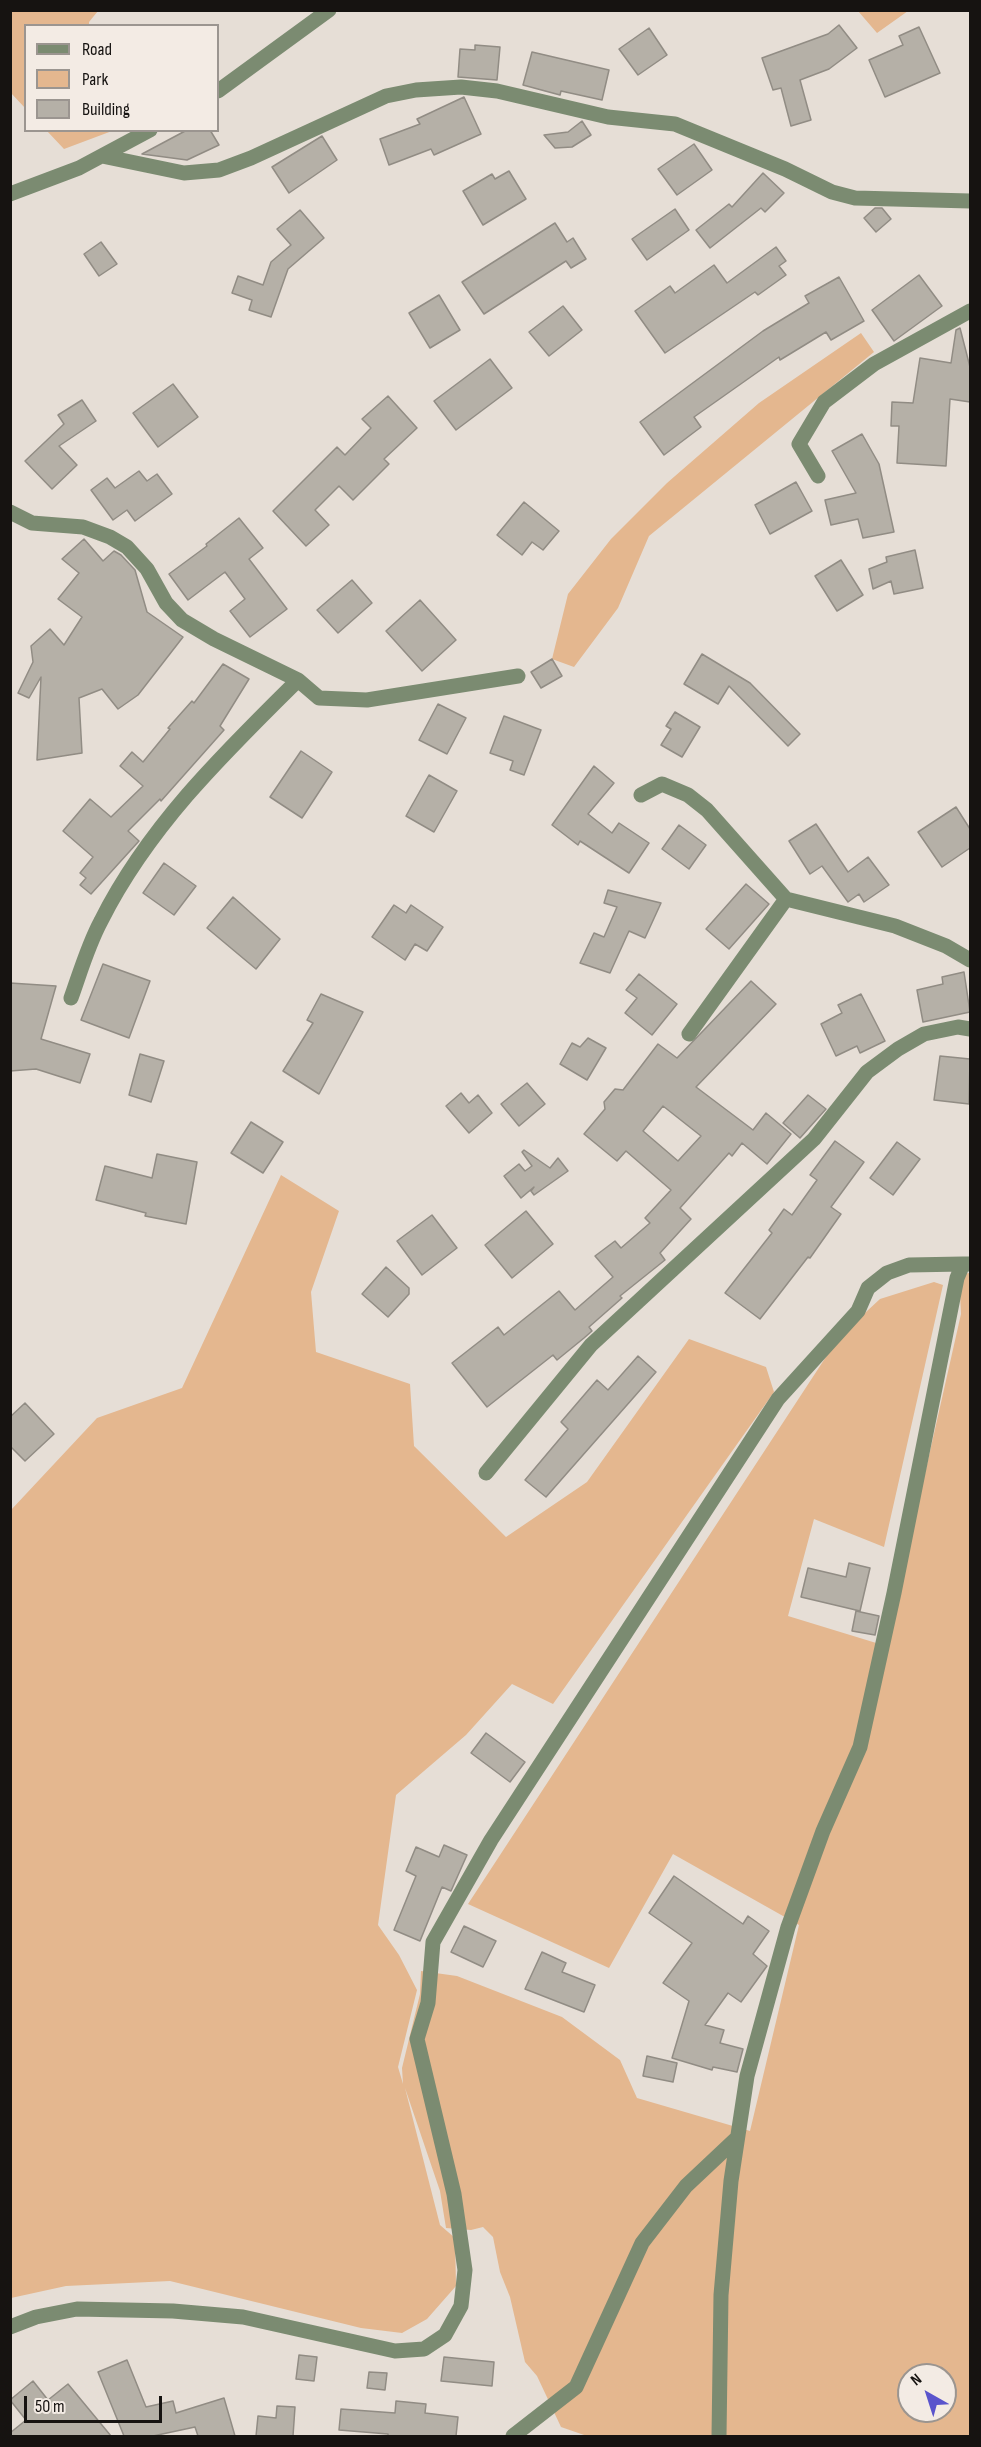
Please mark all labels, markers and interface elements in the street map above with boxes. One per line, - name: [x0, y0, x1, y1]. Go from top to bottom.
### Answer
- legend: [24, 24, 219, 132]
- text: Road: [82, 39, 112, 60]
- text: Park: [82, 69, 108, 90]
- text: Building: [82, 99, 130, 120]
- north arrow: [897, 2363, 957, 2423]
- text: N: [907, 2370, 926, 2390]
- scale bar: [27, 2384, 165, 2422]
- text: 50 m: [35, 2396, 65, 2417]

